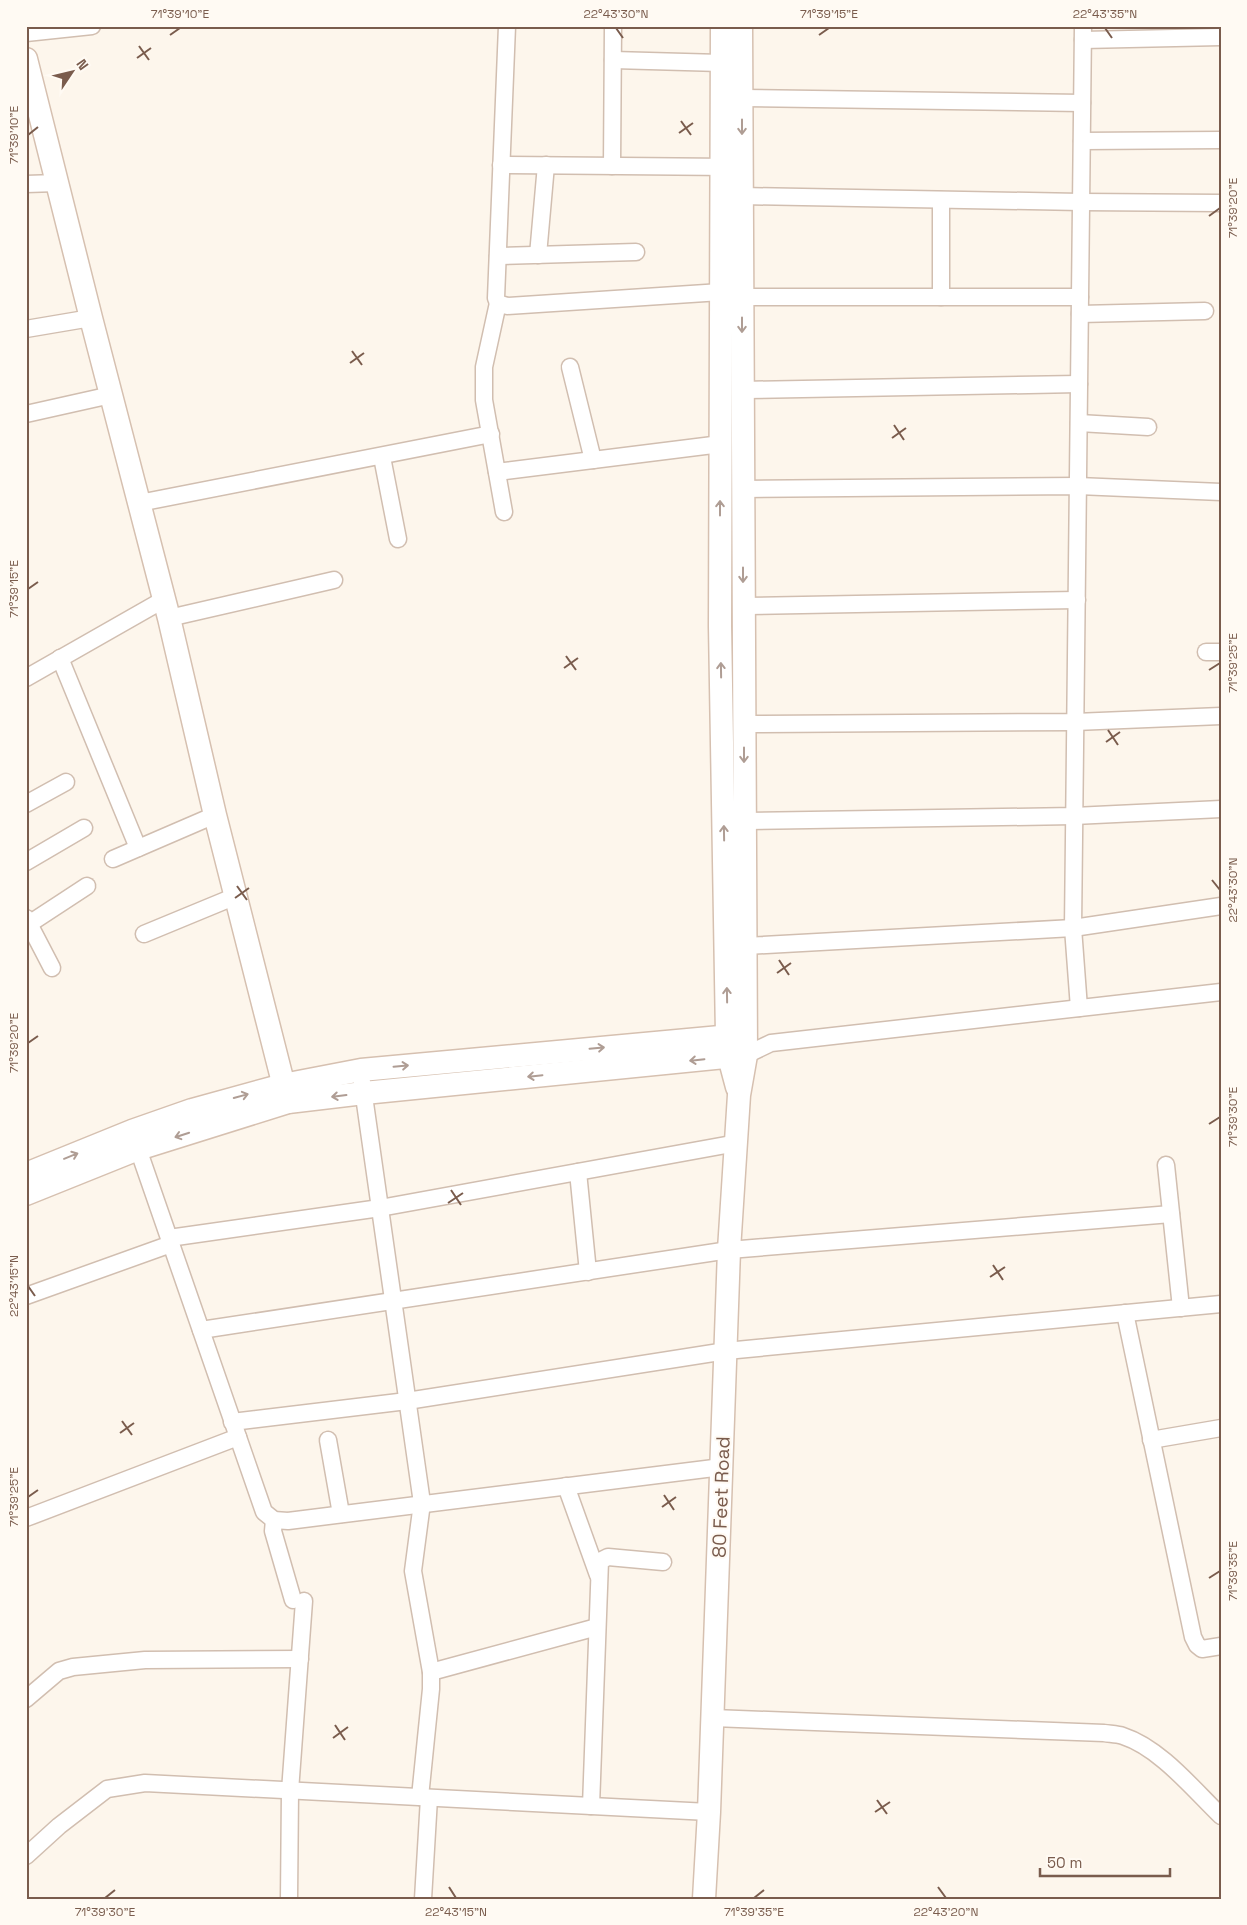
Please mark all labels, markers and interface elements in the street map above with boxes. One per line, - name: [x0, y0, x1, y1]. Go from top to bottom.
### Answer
- text: 71°39'10"E: [151, 6, 209, 22]
- text: 22°43'30"N: [584, 6, 648, 22]
- text: 71°39'15"E: [800, 6, 858, 22]
- text: 22°43'35"N: [1073, 6, 1137, 22]
- north arrow: [48, 48, 98, 98]
- text: N: [73, 56, 93, 74]
- text: 71°39'10"E: [6, 106, 22, 164]
- one-way arrow: [737, 119, 747, 135]
- text: 71°39'20"E: [1225, 177, 1241, 238]
- one-way arrow: [738, 317, 747, 333]
- one-way arrow: [716, 500, 725, 516]
- text: 71°39'15"E: [6, 560, 22, 618]
- one-way arrow: [738, 566, 748, 583]
- text: 71°39'25"E: [1225, 633, 1241, 693]
- one-way arrow: [716, 662, 726, 678]
- one-way arrow: [739, 746, 749, 763]
- one-way arrow: [719, 825, 729, 841]
- text: 22°43'30"N: [1225, 858, 1241, 922]
- one-way arrow: [722, 987, 732, 1004]
- text: 71°39'20"E: [6, 1012, 22, 1073]
- one-way arrow: [589, 1043, 605, 1053]
- one-way arrow: [689, 1055, 705, 1065]
- one-way arrow: [392, 1061, 408, 1071]
- one-way arrow: [528, 1071, 544, 1081]
- text: 71°39'30"E: [1225, 1086, 1241, 1147]
- one-way arrow: [233, 1091, 249, 1101]
- one-way arrow: [331, 1091, 347, 1101]
- one-way arrow: [175, 1131, 190, 1140]
- one-way arrow: [64, 1150, 79, 1159]
- text: 22°43'15"N: [6, 1255, 22, 1317]
- street label: 80 Feet Road: [706, 1436, 736, 1558]
- text: 71°39'25"E: [6, 1467, 22, 1527]
- text: 71°39'35"E: [1225, 1541, 1241, 1601]
- scale bar: [1040, 1845, 1170, 1877]
- text: 50 m: [1047, 1853, 1082, 1872]
- text: 71°39'30"E: [75, 1904, 136, 1920]
- text: 22°43'15"N: [425, 1904, 487, 1920]
- text: 71°39'35"E: [724, 1904, 784, 1920]
- text: 22°43'20"N: [914, 1904, 978, 1920]

